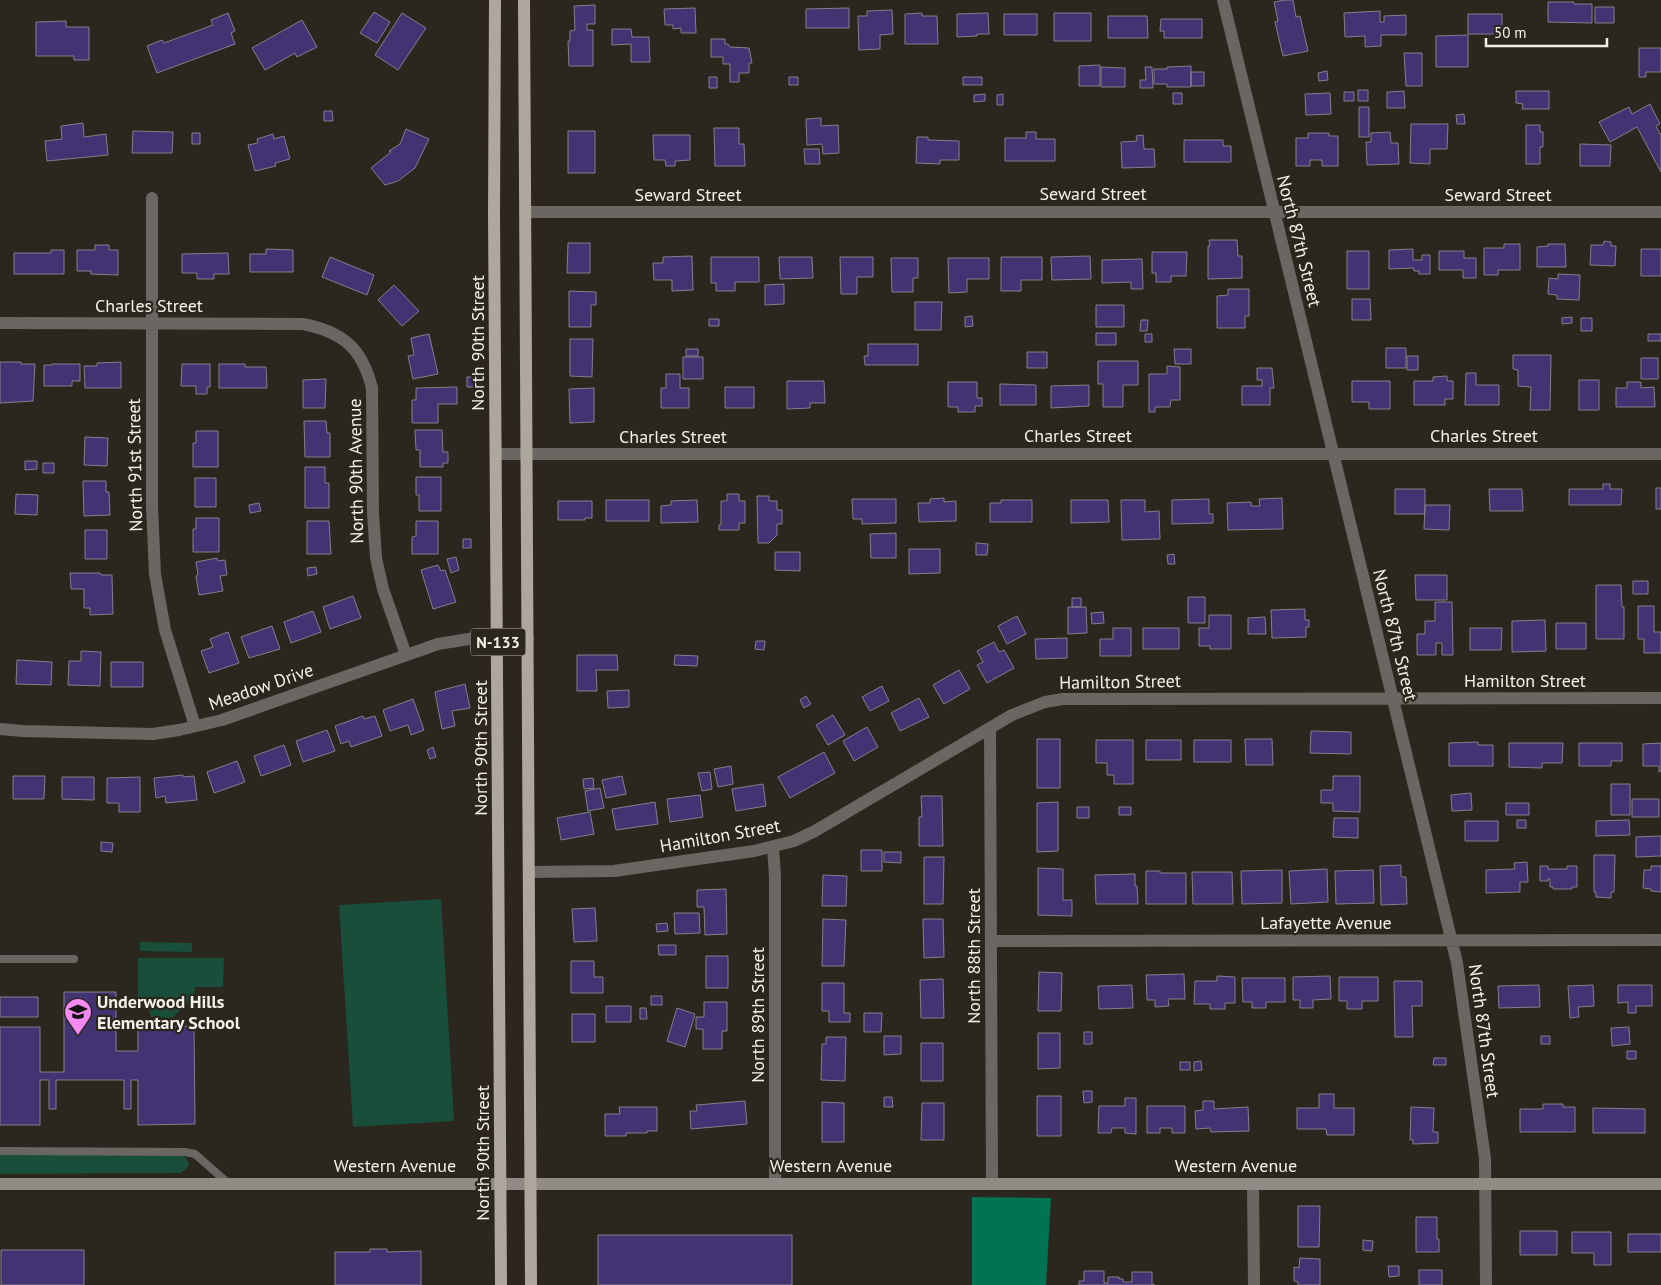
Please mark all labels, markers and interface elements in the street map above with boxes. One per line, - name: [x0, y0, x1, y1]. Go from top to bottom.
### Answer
- scale bar: [1486, 15, 1607, 47]
- text: 50 m: [1494, 23, 1527, 42]
- street label: North 87th Street: [1272, 173, 1327, 309]
- street label: Seward Street: [1039, 182, 1147, 205]
- street label: Seward Street: [634, 183, 742, 206]
- street label: Seward Street: [1444, 183, 1552, 206]
- street label: North 90th Street: [466, 275, 489, 411]
- street label: Charles Street: [95, 294, 203, 317]
- street label: North 91st Street: [122, 398, 147, 532]
- street label: North 90th Avenue: [343, 398, 368, 544]
- street label: Charles Street: [1024, 424, 1132, 447]
- street label: Charles Street: [1430, 424, 1538, 447]
- street label: Charles Street: [619, 425, 727, 448]
- street label: North 87th Street: [1368, 567, 1423, 703]
- road number: N-133: [470, 628, 526, 656]
- street label: Meadow Drive: [205, 658, 316, 715]
- street label: Hamilton Street: [1059, 669, 1181, 694]
- street label: Hamilton Street: [1464, 669, 1586, 692]
- street label: North 90th Street: [469, 680, 492, 816]
- street label: Hamilton Street: [658, 814, 782, 857]
- street label: North 88th Street: [962, 888, 985, 1024]
- street label: Lafayette Avenue: [1260, 911, 1392, 934]
- street label: North 89th Street: [746, 947, 769, 1083]
- street label: North 87th Street: [1464, 962, 1505, 1099]
- place label: Underwood Hills Elementary School: [97, 990, 241, 1034]
- school or university icon: Underwood Hills Elementary School: [63, 997, 93, 1036]
- street label: North 90th Street: [471, 1085, 494, 1221]
- street label: Western Avenue: [334, 1154, 456, 1177]
- street label: Western Avenue: [770, 1154, 892, 1177]
- street label: Western Avenue: [1175, 1154, 1297, 1177]

